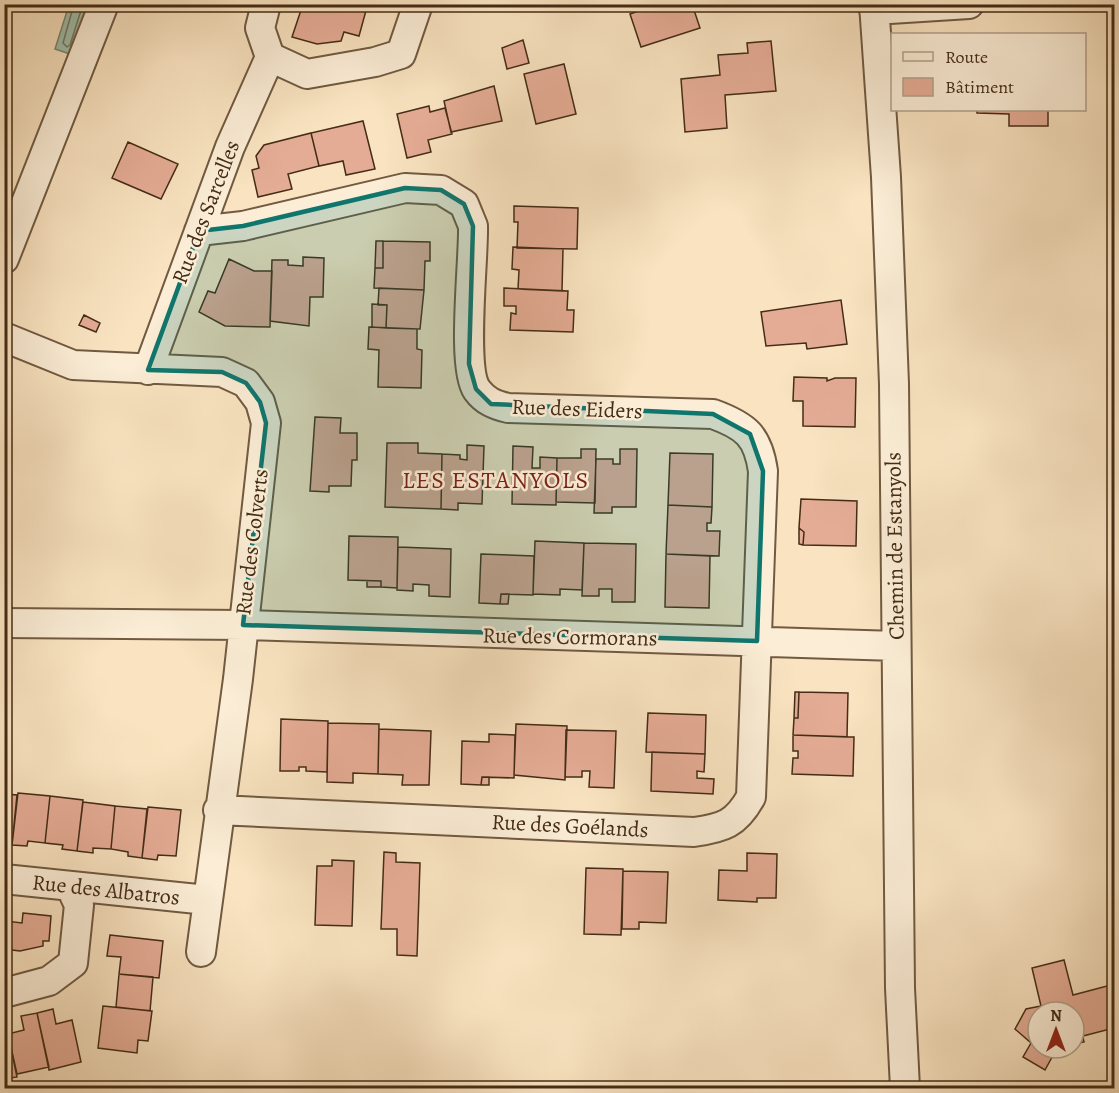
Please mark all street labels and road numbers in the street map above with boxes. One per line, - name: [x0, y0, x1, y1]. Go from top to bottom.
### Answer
- street label: Rue des Sarcelles: [165, 136, 247, 288]
- street label: Rue des Eiders: [511, 392, 643, 426]
- street label: Chemin de Estanyols: [878, 452, 912, 640]
- street label: Rue des Colverts: [228, 467, 276, 617]
- street label: Rue des Cormorans: [482, 620, 658, 654]
- street label: Rue des Goélands: [491, 807, 649, 845]
- street label: Rue des Albatros: [31, 867, 181, 913]

